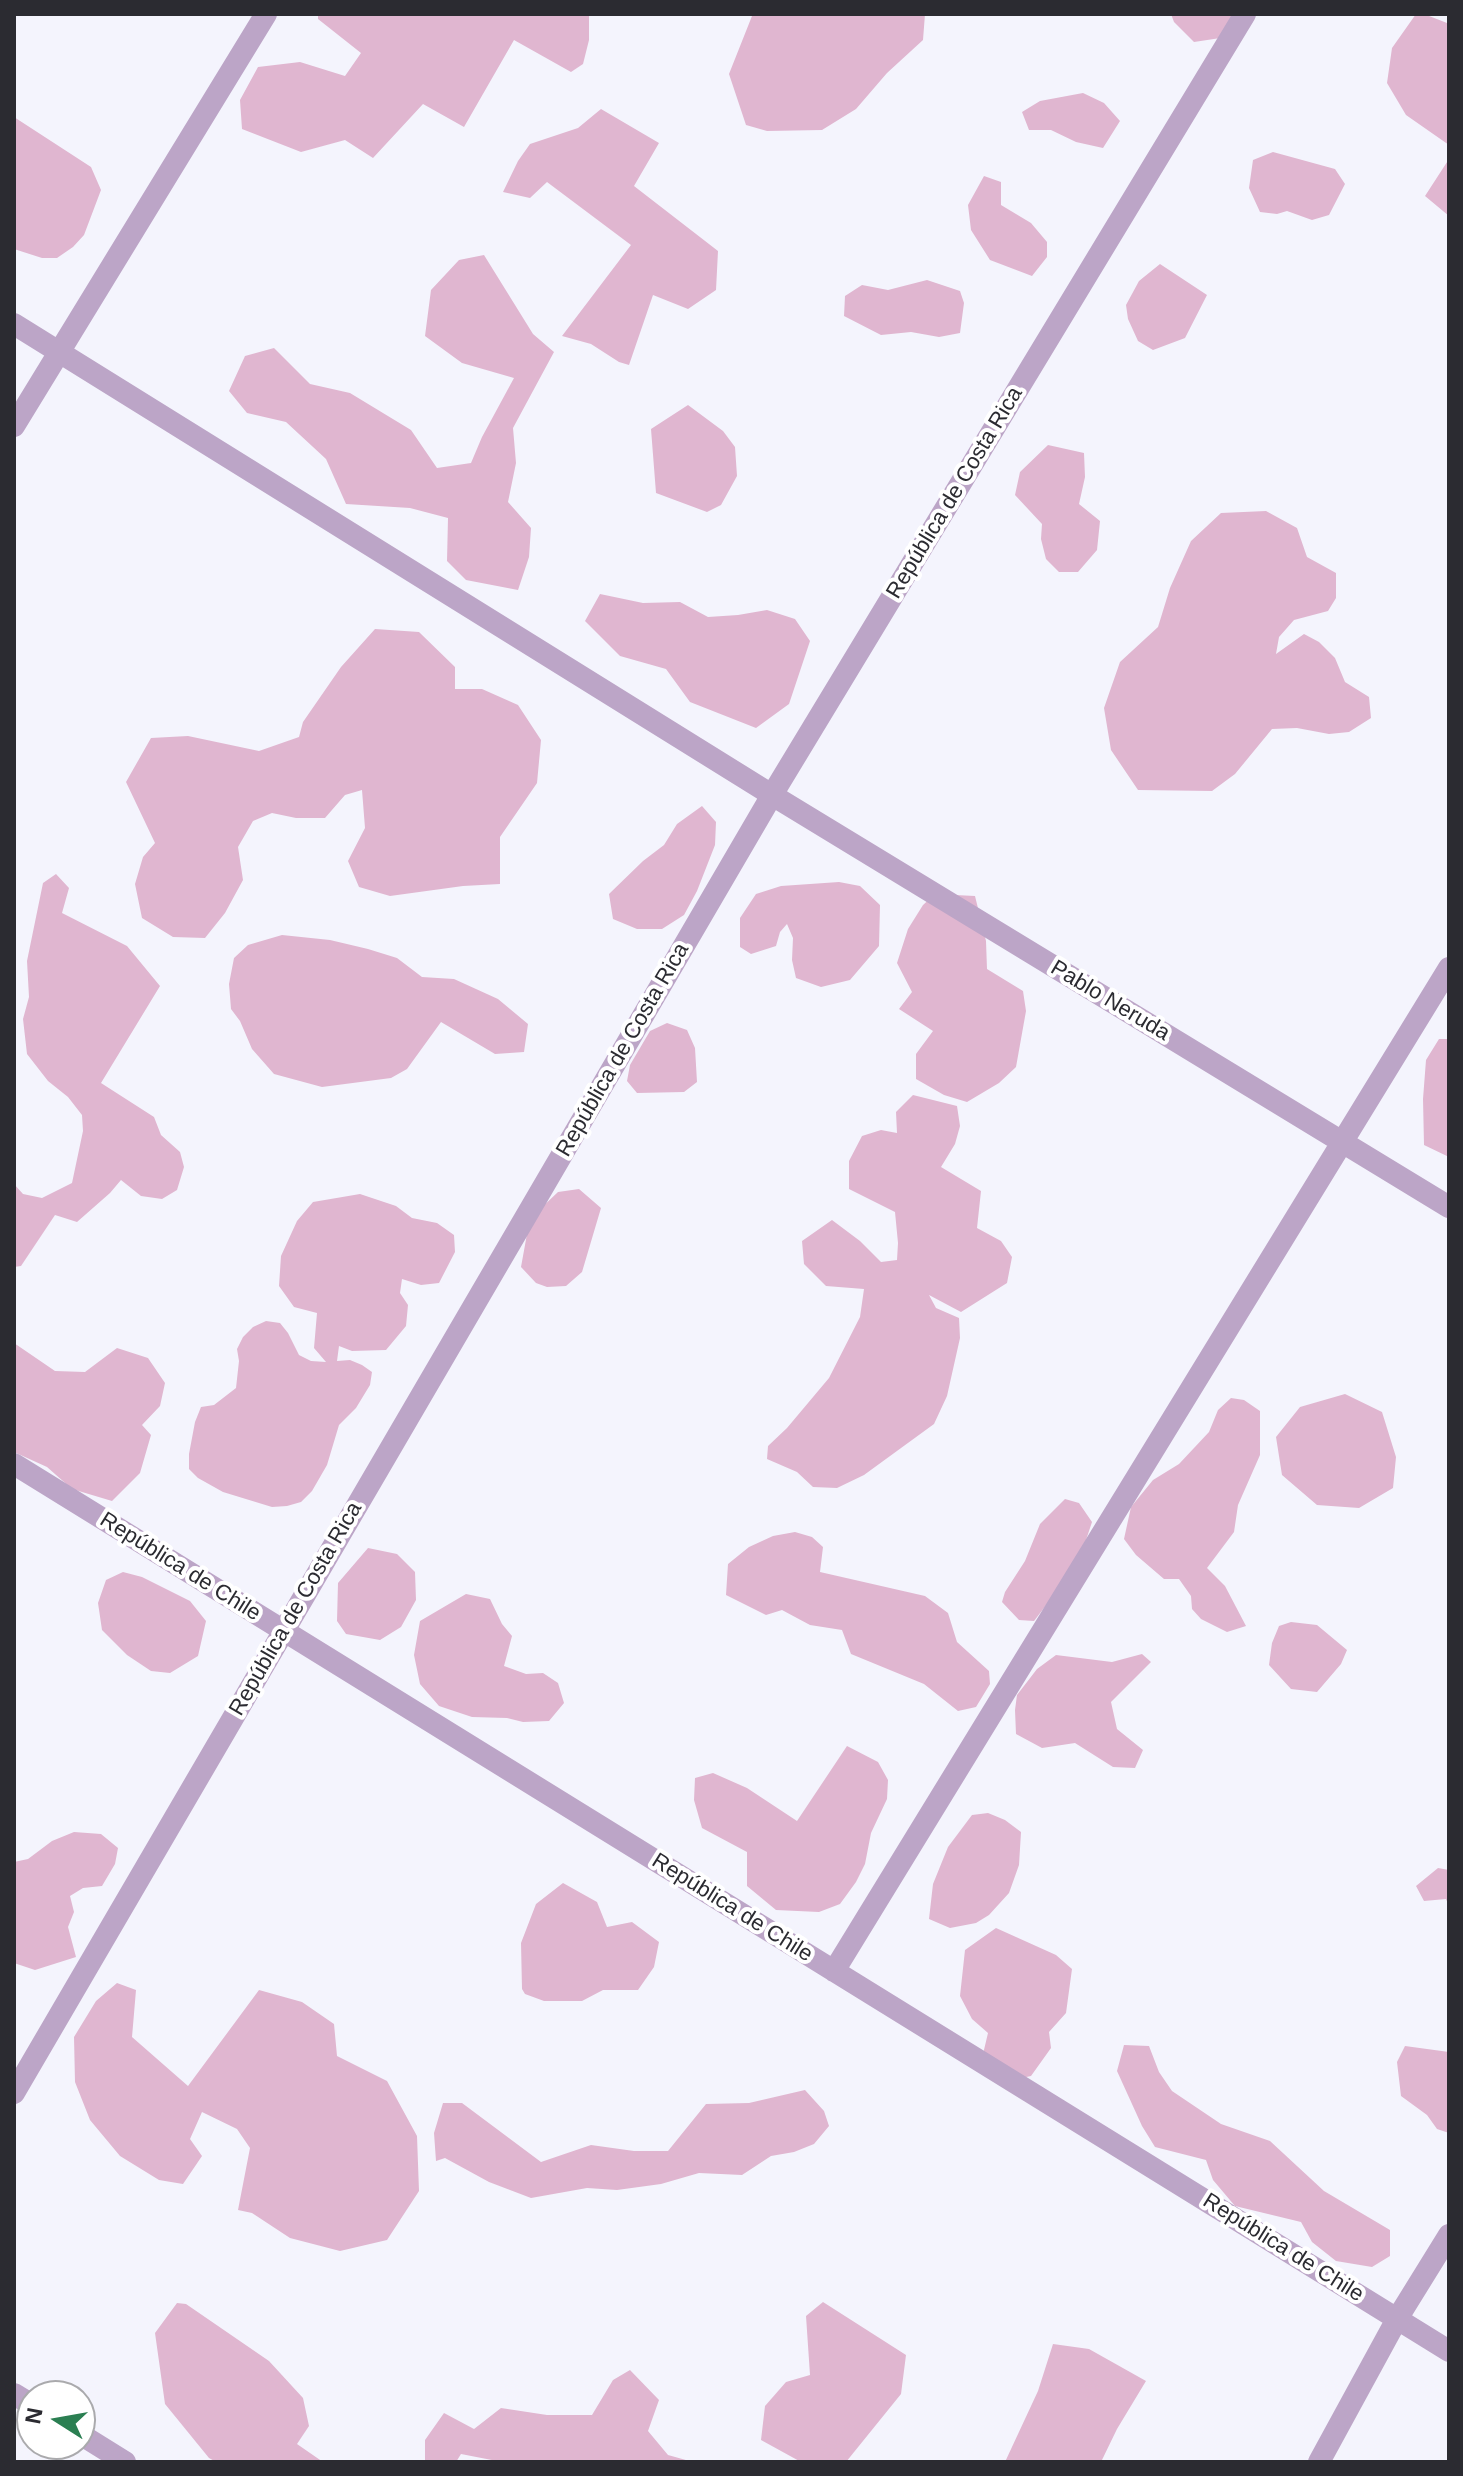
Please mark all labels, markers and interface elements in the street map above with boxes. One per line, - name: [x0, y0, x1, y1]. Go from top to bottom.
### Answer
- street label: República de Costa Rica: [881, 382, 1029, 604]
- street label: República de Costa Rica: [551, 939, 695, 1161]
- street label: Pablo Neruda: [1046, 955, 1174, 1047]
- street label: República de Costa Rica: [224, 1498, 368, 1720]
- street label: República de Chile: [95, 1507, 265, 1627]
- street label: República de Chile: [647, 1848, 817, 1968]
- street label: República de Chile: [1198, 2188, 1368, 2308]
- north arrow: [16, 2380, 96, 2460]
- text: N: [20, 2406, 48, 2426]

